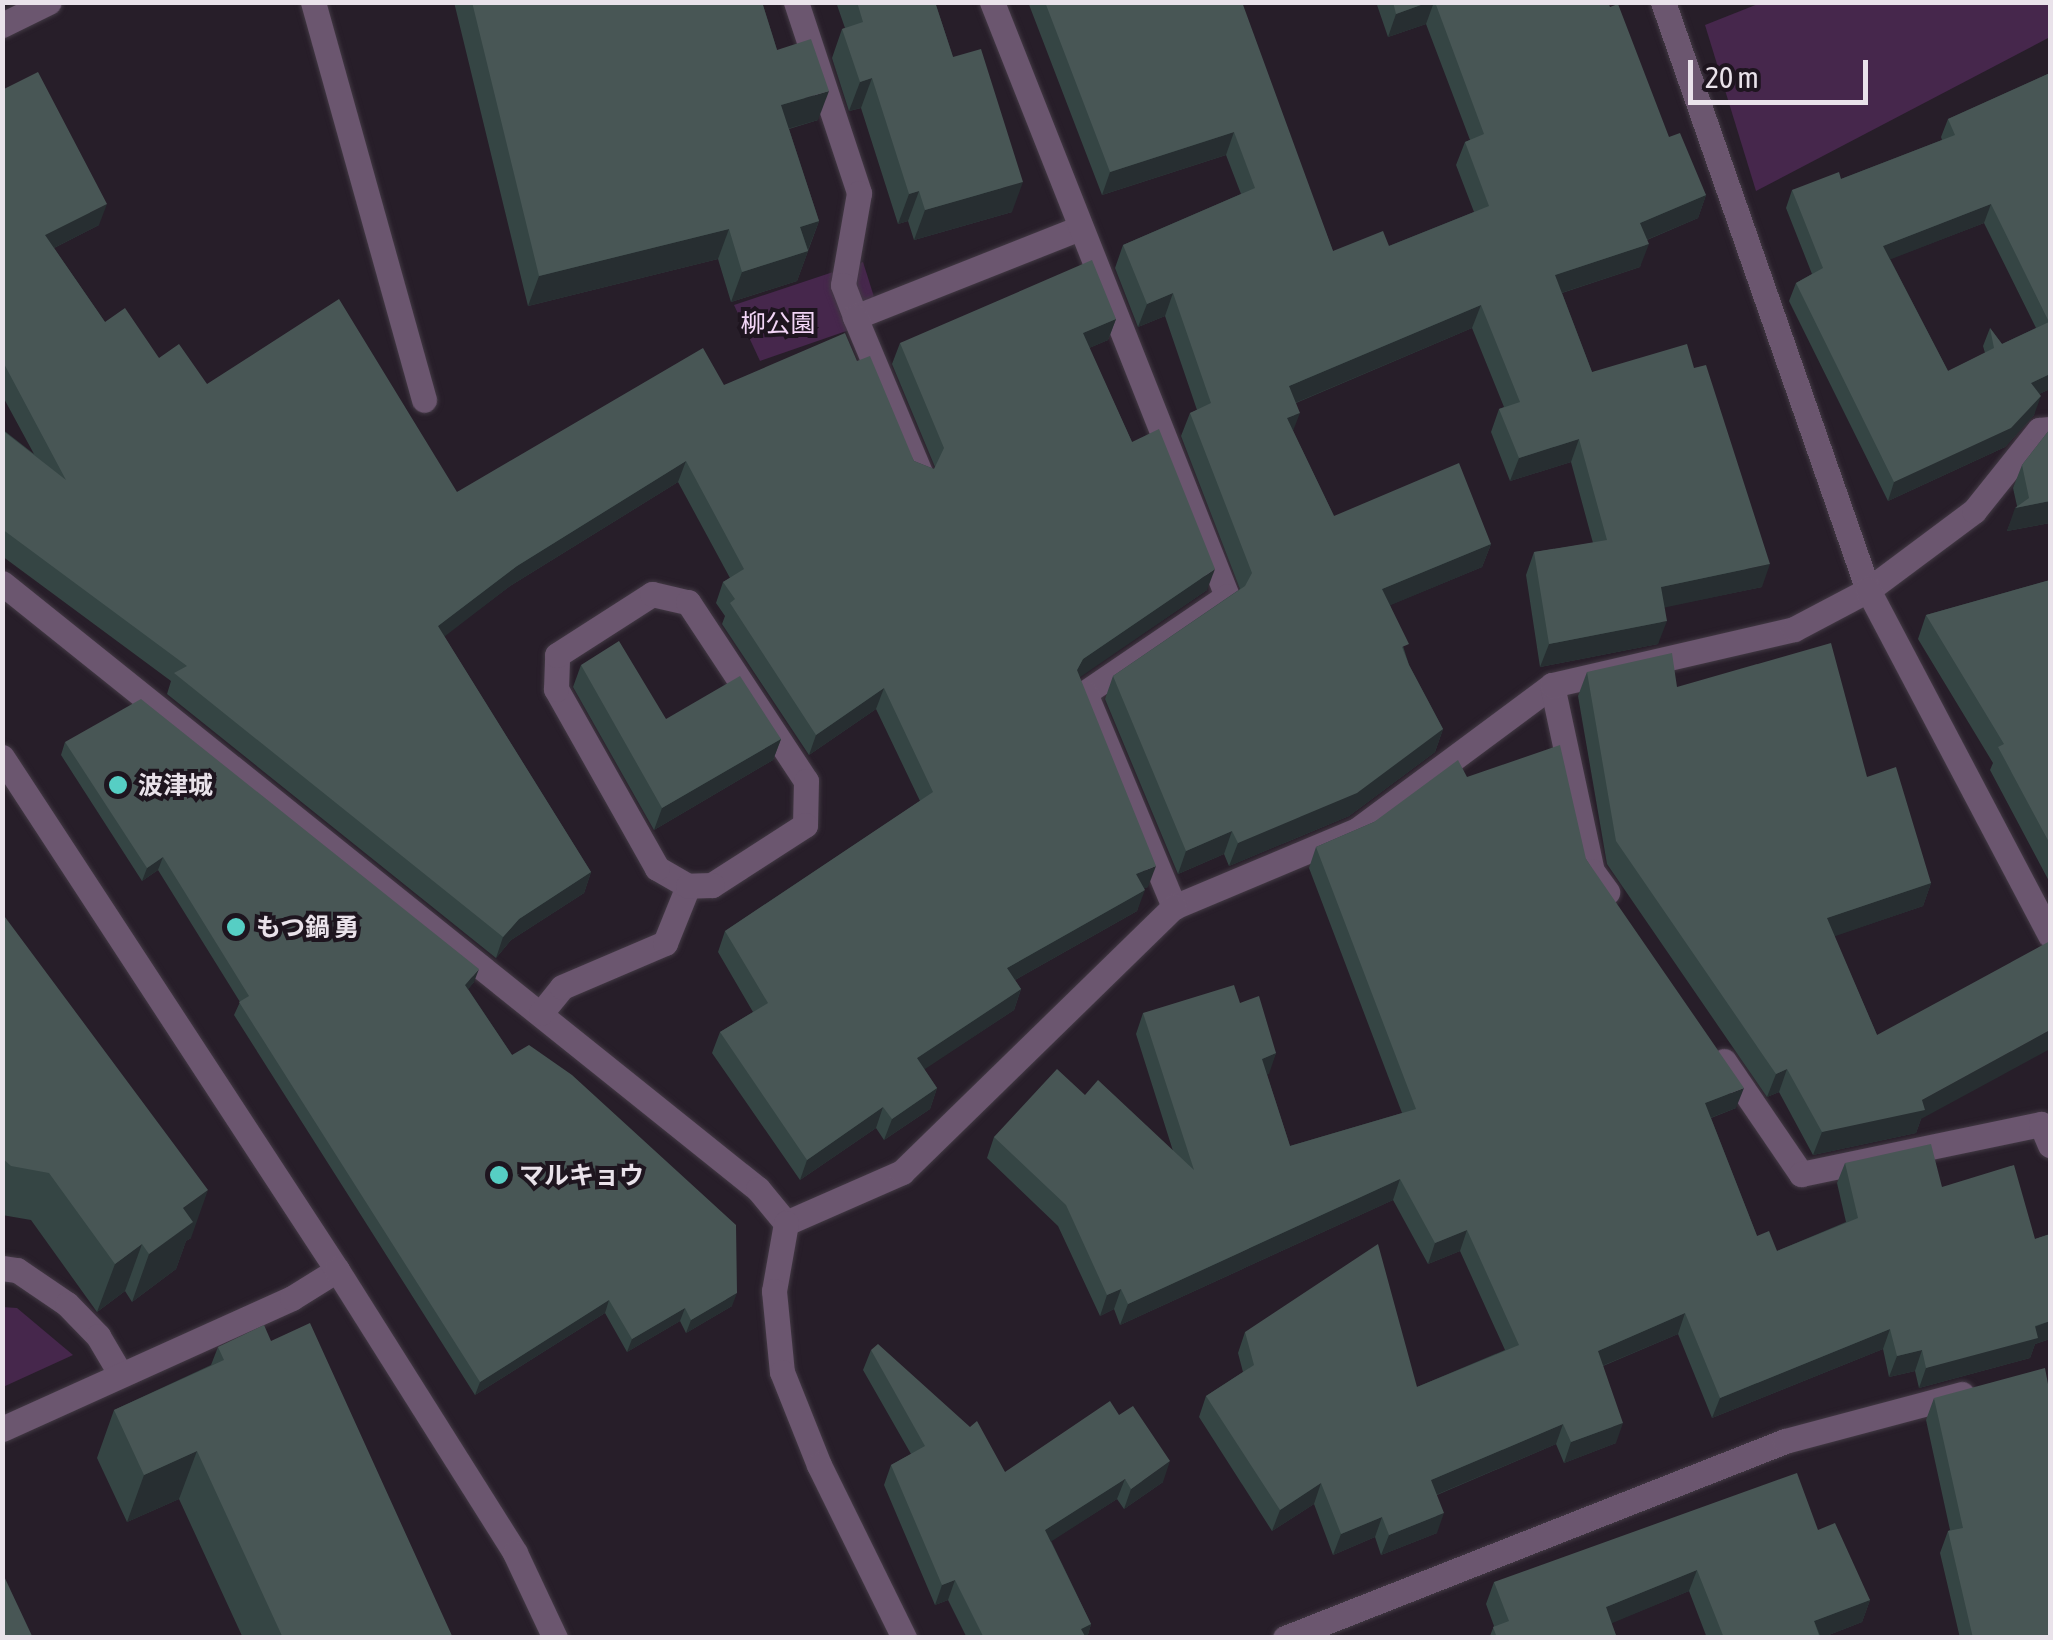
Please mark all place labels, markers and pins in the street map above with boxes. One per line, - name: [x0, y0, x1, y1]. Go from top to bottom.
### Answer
- place label: 波津城: [138, 770, 213, 800]
- marker: 波津城: [107, 774, 129, 796]
- place label: もつ鍋 勇: [256, 912, 359, 942]
- marker: もつ鍋 勇: [225, 916, 247, 938]
- place label: マルキョウ: [519, 1160, 644, 1190]
- marker: マルキョウ: [488, 1164, 510, 1186]

